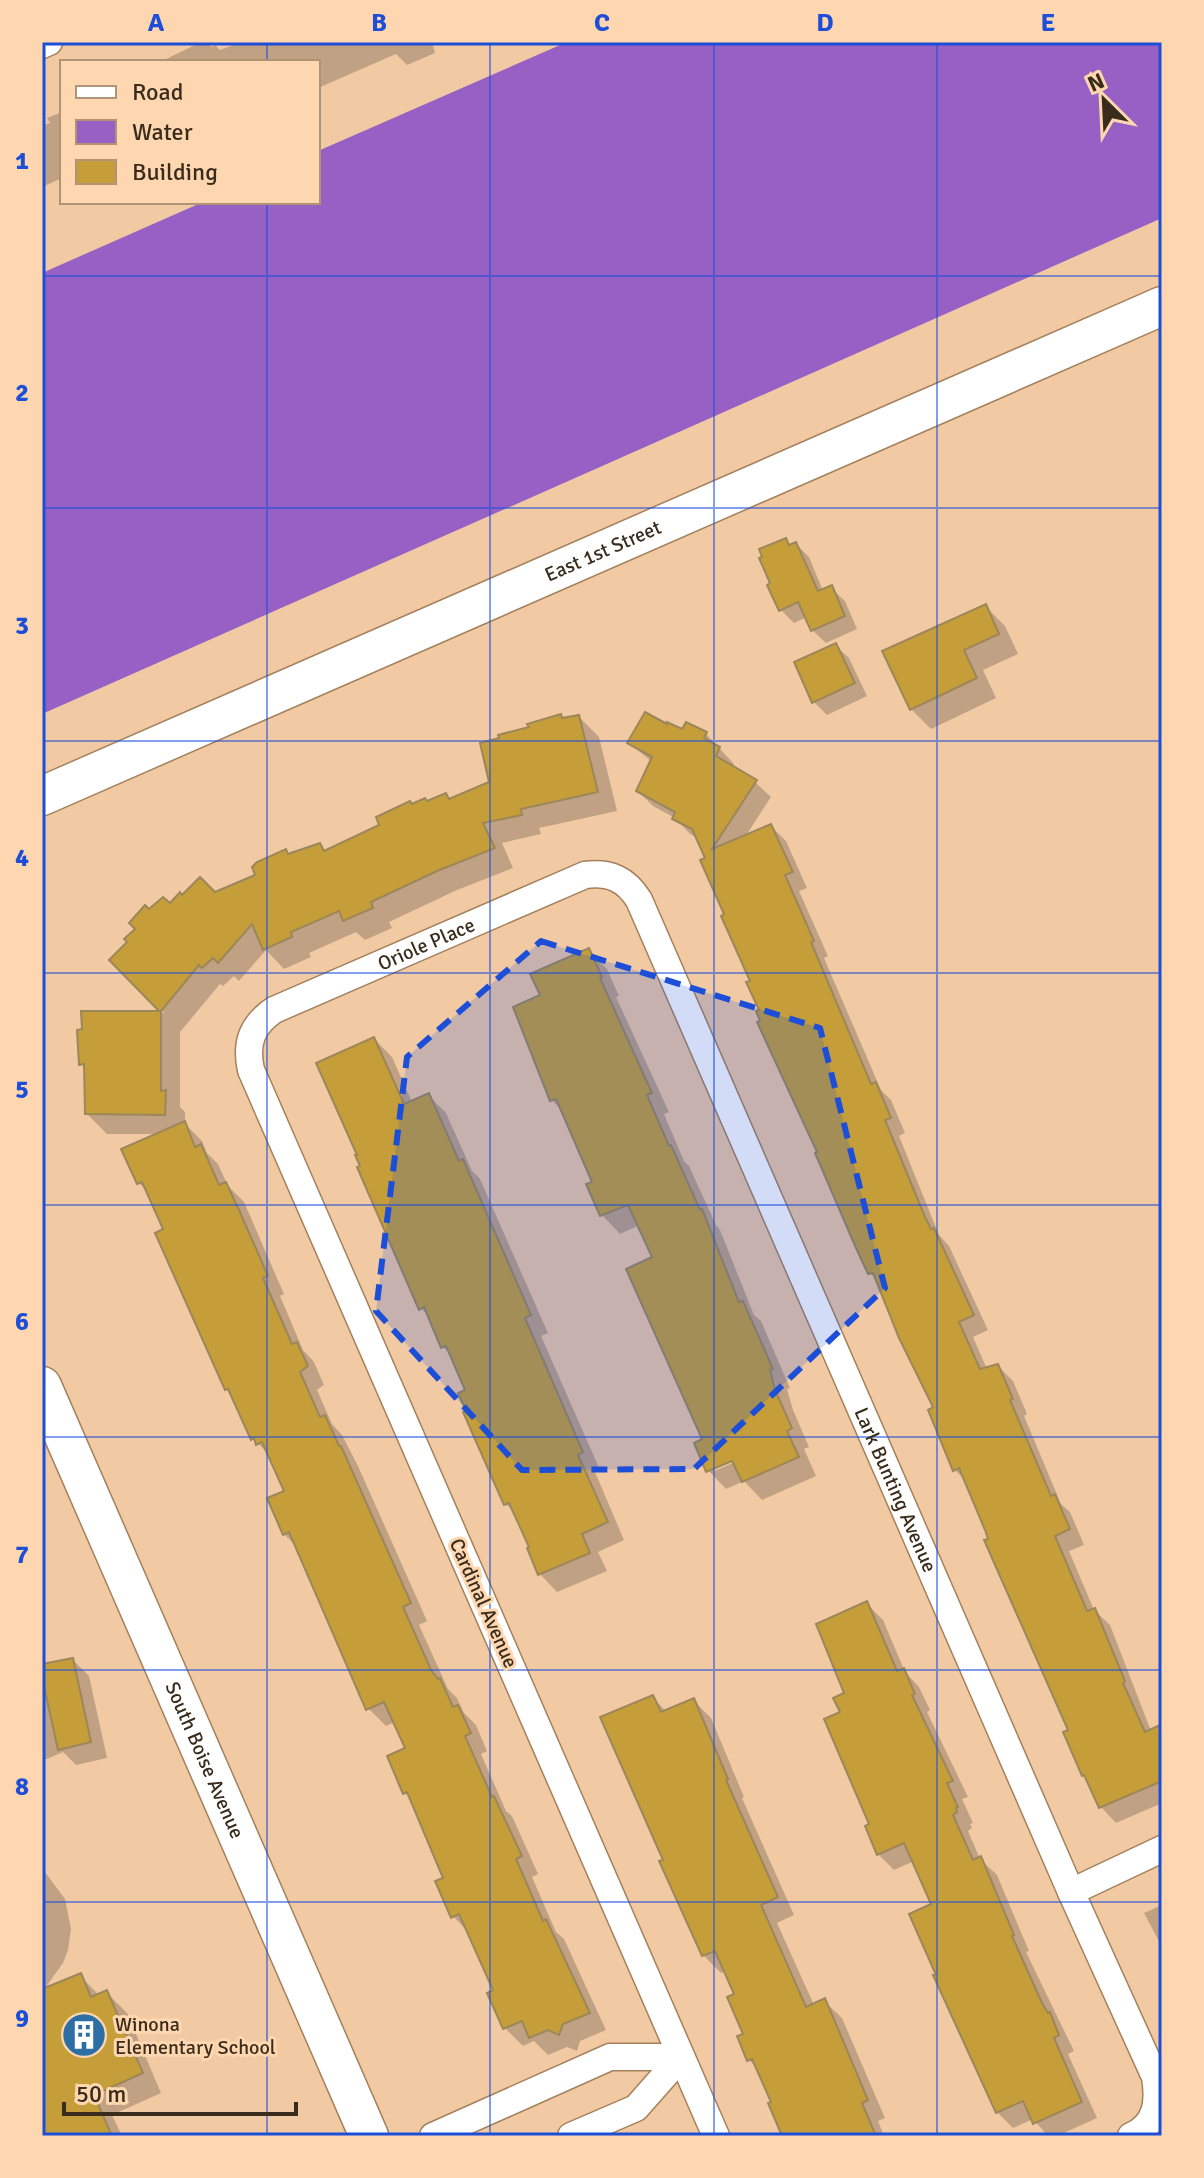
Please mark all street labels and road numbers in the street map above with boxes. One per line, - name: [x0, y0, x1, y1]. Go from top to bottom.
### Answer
- street label: East 1st Street: [541, 515, 665, 588]
- street label: Oriole Place: [374, 912, 479, 976]
- street label: Lark Bunting Avenue: [848, 1404, 942, 1576]
- street label: Cardinal Avenue: [444, 1535, 523, 1672]
- street label: South Boise Avenue: [159, 1678, 250, 1842]

